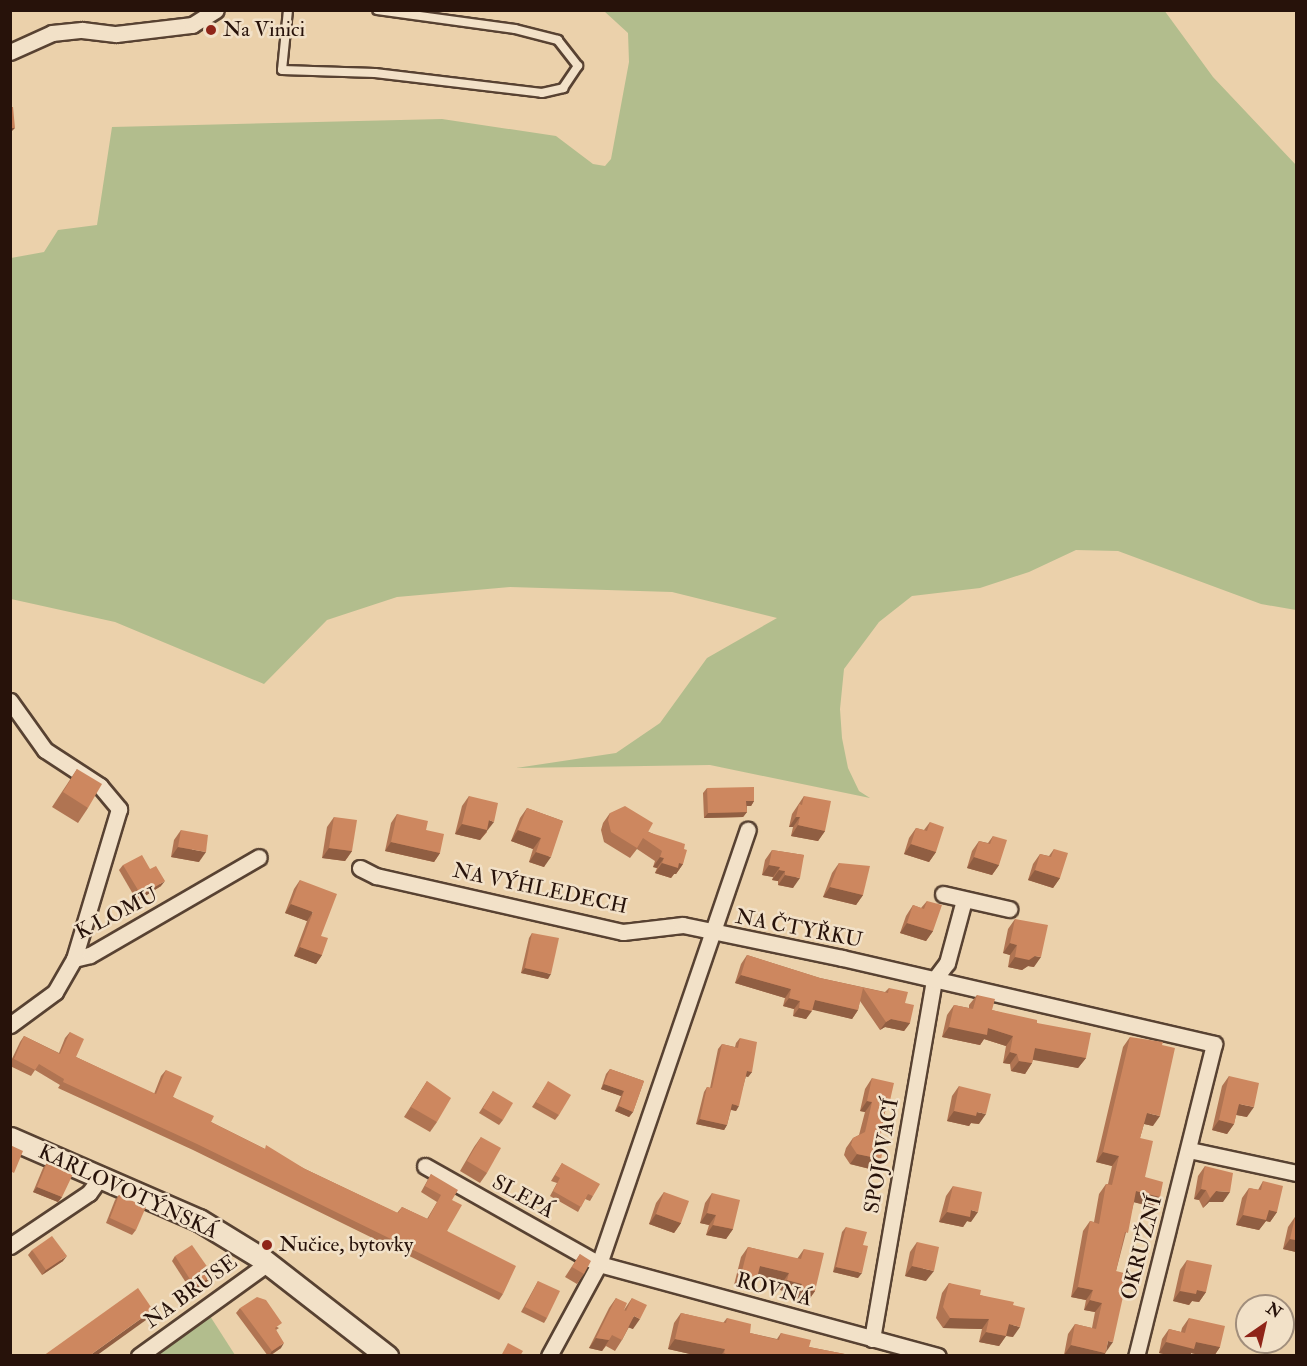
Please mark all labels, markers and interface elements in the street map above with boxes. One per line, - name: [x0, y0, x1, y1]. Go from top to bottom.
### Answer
- place label: Na Vinici: [223, 17, 305, 43]
- marker: Na Vinici: [204, 23, 218, 37]
- street label: NA VÝHLEDECH: [450, 858, 630, 920]
- street label: K LOMU: [72, 883, 162, 945]
- street label: NA ČTYŘKU: [733, 904, 865, 954]
- street label: SPOJOVACÍ: [859, 1097, 905, 1215]
- street label: KARLOVOTÝNSKÁ: [34, 1139, 222, 1245]
- street label: SLEPÁ: [488, 1170, 558, 1224]
- street label: OKRUŽNÍ: [1116, 1193, 1168, 1303]
- place label: Nučice, bytovky: [279, 1232, 413, 1258]
- marker: Nučice, bytovky: [260, 1238, 274, 1252]
- street label: NA BRUSE: [140, 1250, 242, 1334]
- street label: ROVNÁ: [733, 1268, 815, 1312]
- north arrow: [1235, 1294, 1295, 1354]
- text: N: [1262, 1298, 1285, 1323]

